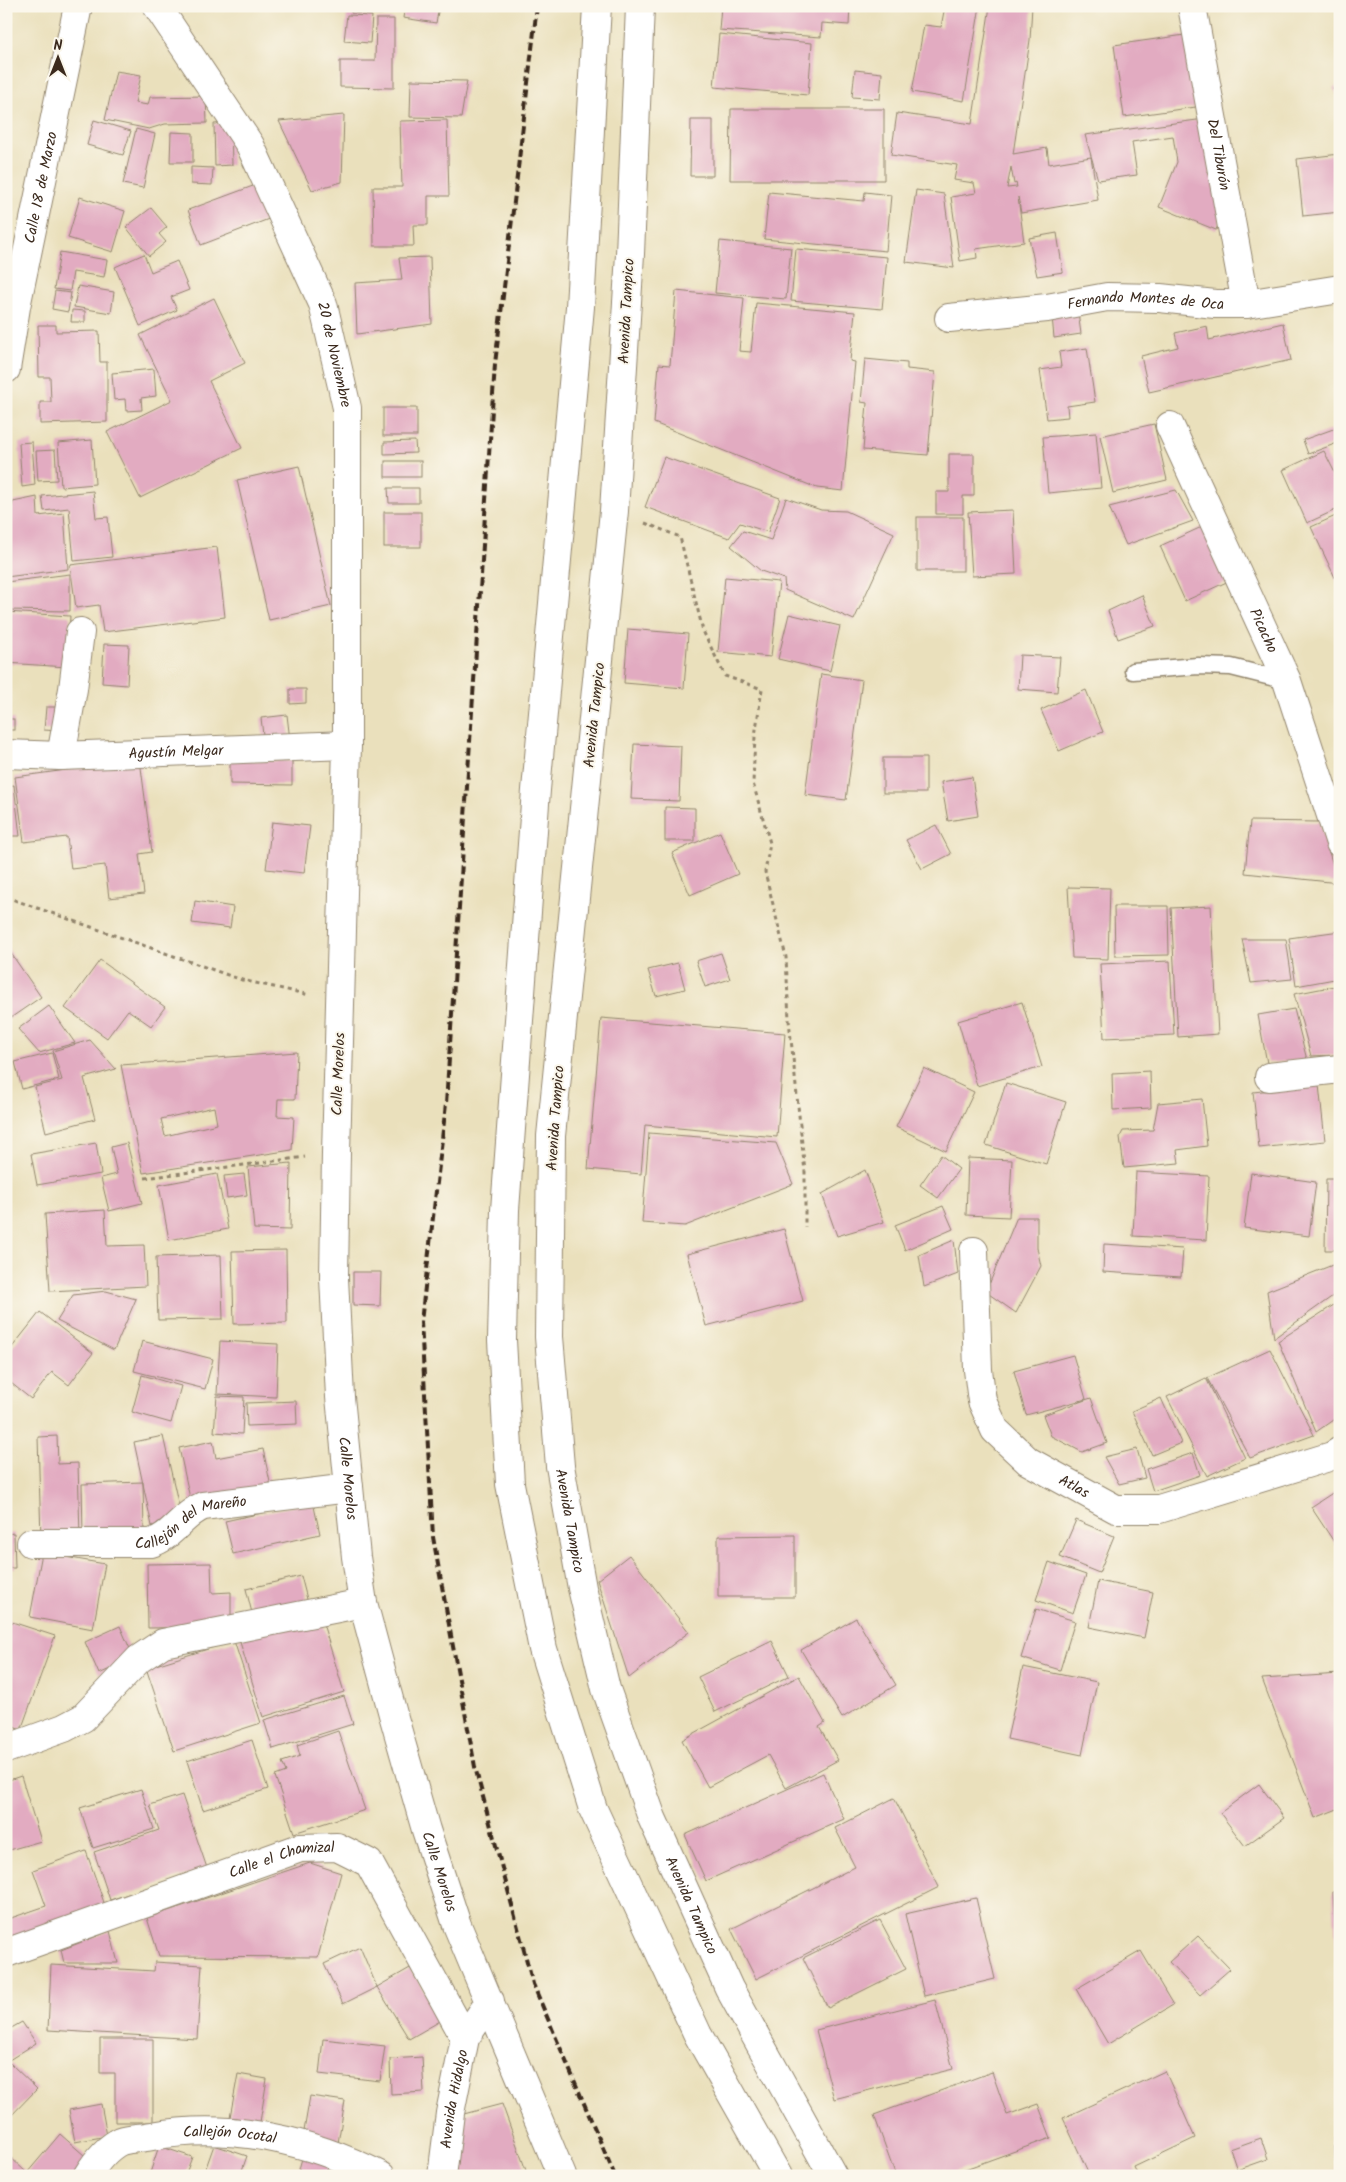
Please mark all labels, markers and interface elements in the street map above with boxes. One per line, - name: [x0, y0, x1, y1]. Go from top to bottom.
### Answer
- north arrow: [32, 32, 82, 82]
- text: N: [54, 35, 63, 57]
- street label: Del Tiburón: [1200, 117, 1236, 193]
- street label: Calle 18 de Marzo: [18, 129, 65, 246]
- street label: Avenida Tampico: [612, 258, 642, 364]
- street label: Fernando Montes de Oca: [1065, 286, 1224, 317]
- street label: 20 de Noviembre: [310, 300, 358, 410]
- street label: Picacho: [1242, 605, 1284, 657]
- street label: Avenida Tampico: [578, 661, 612, 769]
- street label: Agustín Melgar: [128, 739, 225, 766]
- street label: Calle Morelos: [326, 1031, 352, 1116]
- street label: Avenida Tampico: [540, 1064, 572, 1172]
- street label: Calle Morelos: [331, 1436, 363, 1522]
- street label: Avenida Tampico: [548, 1467, 590, 1575]
- street label: Atlas: [1054, 1469, 1094, 1506]
- street label: Callejón del Mareño: [135, 1490, 248, 1556]
- street label: Calle Morelos: [414, 1829, 463, 1916]
- street label: Calle el Chamizal: [226, 1836, 335, 1885]
- street label: Avenida Tampico: [658, 1853, 723, 1959]
- street label: Avenida Hidalgo: [435, 2047, 475, 2150]
- street label: Callejón Ocotal: [182, 2120, 279, 2151]

